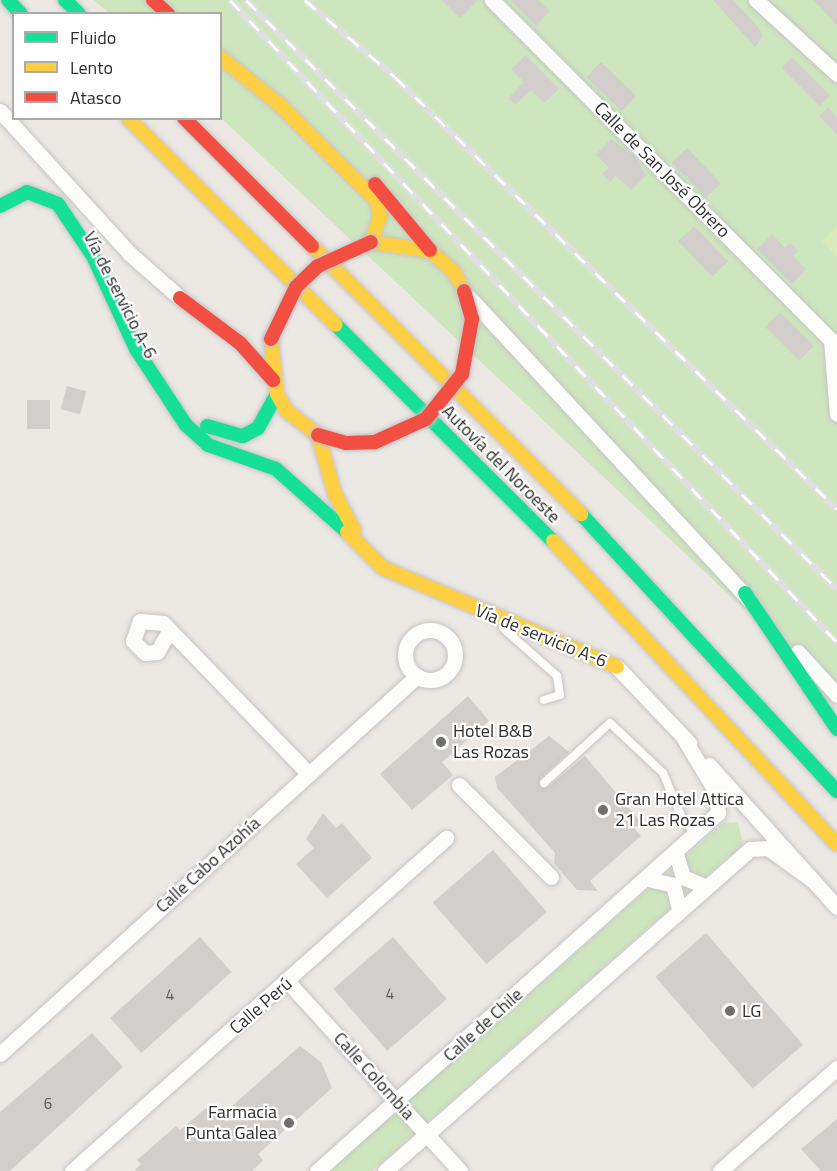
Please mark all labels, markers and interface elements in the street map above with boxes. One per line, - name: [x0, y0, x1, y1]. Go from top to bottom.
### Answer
- legend: [12, 12, 222, 120]
- text: Fluido: [70, 24, 116, 51]
- text: Lento: [70, 54, 113, 81]
- text: Atasco: [70, 84, 121, 111]
- street label: Calle de San José Obrero: [590, 98, 734, 242]
- street label: Vía de servicio A-6: [79, 228, 161, 362]
- street label: Autovía del Noroeste: [437, 400, 565, 528]
- street label: Vía de servicio A-6: [472, 600, 610, 672]
- place label: Hotel B&B Las Rozas: [453, 721, 533, 764]
- marker: Hotel B&B Las Rozas: [434, 735, 448, 749]
- place label: Gran Hotel Attica 21 Las Rozas: [615, 789, 744, 832]
- marker: Gran Hotel Attica 21 Las Rozas: [596, 803, 610, 817]
- street label: Calle Cabo Azohía: [151, 813, 265, 917]
- street label: Calle Perú: [225, 973, 297, 1039]
- street label: Calle de Chile: [439, 984, 527, 1066]
- house number: 4: [386, 985, 394, 1003]
- house number: 4: [166, 986, 174, 1004]
- place label: LG: [742, 1000, 761, 1022]
- marker: LG: [723, 1004, 737, 1018]
- street label: Calle Colombia: [329, 1028, 419, 1124]
- house number: 6: [44, 1095, 52, 1113]
- place label: Farmacia Punta Galea: [185, 1102, 277, 1144]
- marker: Farmacia Punta Galea: [282, 1116, 296, 1130]

